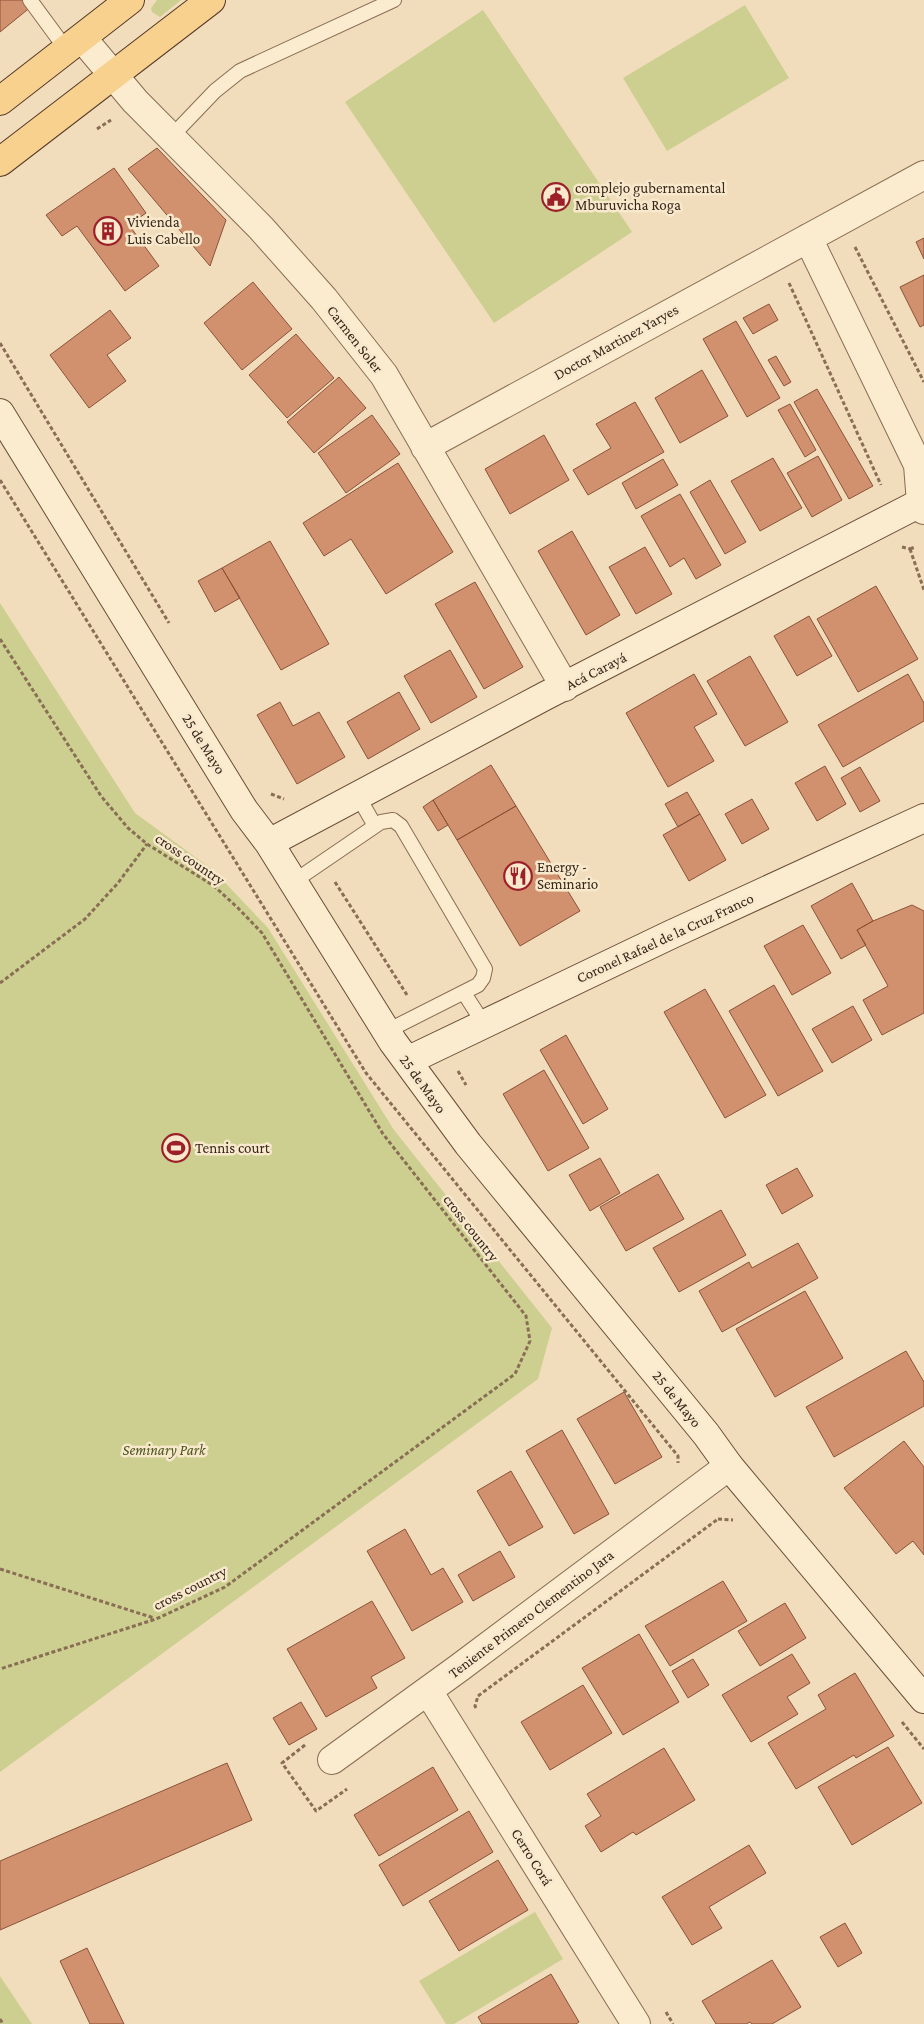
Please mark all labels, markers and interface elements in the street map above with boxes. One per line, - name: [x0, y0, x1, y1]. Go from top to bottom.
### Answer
- place label: complejo gubernamental Mburuvicha Roga: [575, 180, 725, 214]
- public building icon: complejo gubernamental Mburuvicha Roga: [541, 182, 571, 212]
- place label: Vivienda Luis Cabello: [127, 214, 200, 247]
- building icon: Vivienda Luis Cabello: [93, 216, 123, 246]
- street label: Doctor Martinez Yaryes: [551, 301, 682, 384]
- street label: Carmen Soler: [324, 302, 387, 376]
- street label: Acá Carayá: [563, 649, 629, 694]
- street label: 25 de Mayo: [178, 711, 229, 778]
- street label: cross country: [152, 830, 228, 889]
- place label: Energy - Seminario: [537, 859, 598, 892]
- restaurant icon: Energy - Seminario: [503, 861, 533, 891]
- street label: Coronel Rafael de la Cruz Franco: [574, 890, 756, 986]
- street label: 25 de Mayo: [396, 1052, 449, 1117]
- sports icon: Tennis court: [161, 1133, 191, 1163]
- place label: Tennis court: [195, 1140, 271, 1156]
- street label: cross country: [439, 1192, 502, 1265]
- street label: 25 de Mayo: [649, 1368, 705, 1431]
- park label: Seminary Park: [123, 1442, 207, 1459]
- street label: Teniente Primero Clementino Jara: [445, 1547, 617, 1682]
- street label: cross country: [151, 1563, 230, 1614]
- street label: Cerro Corá: [508, 1826, 556, 1888]

